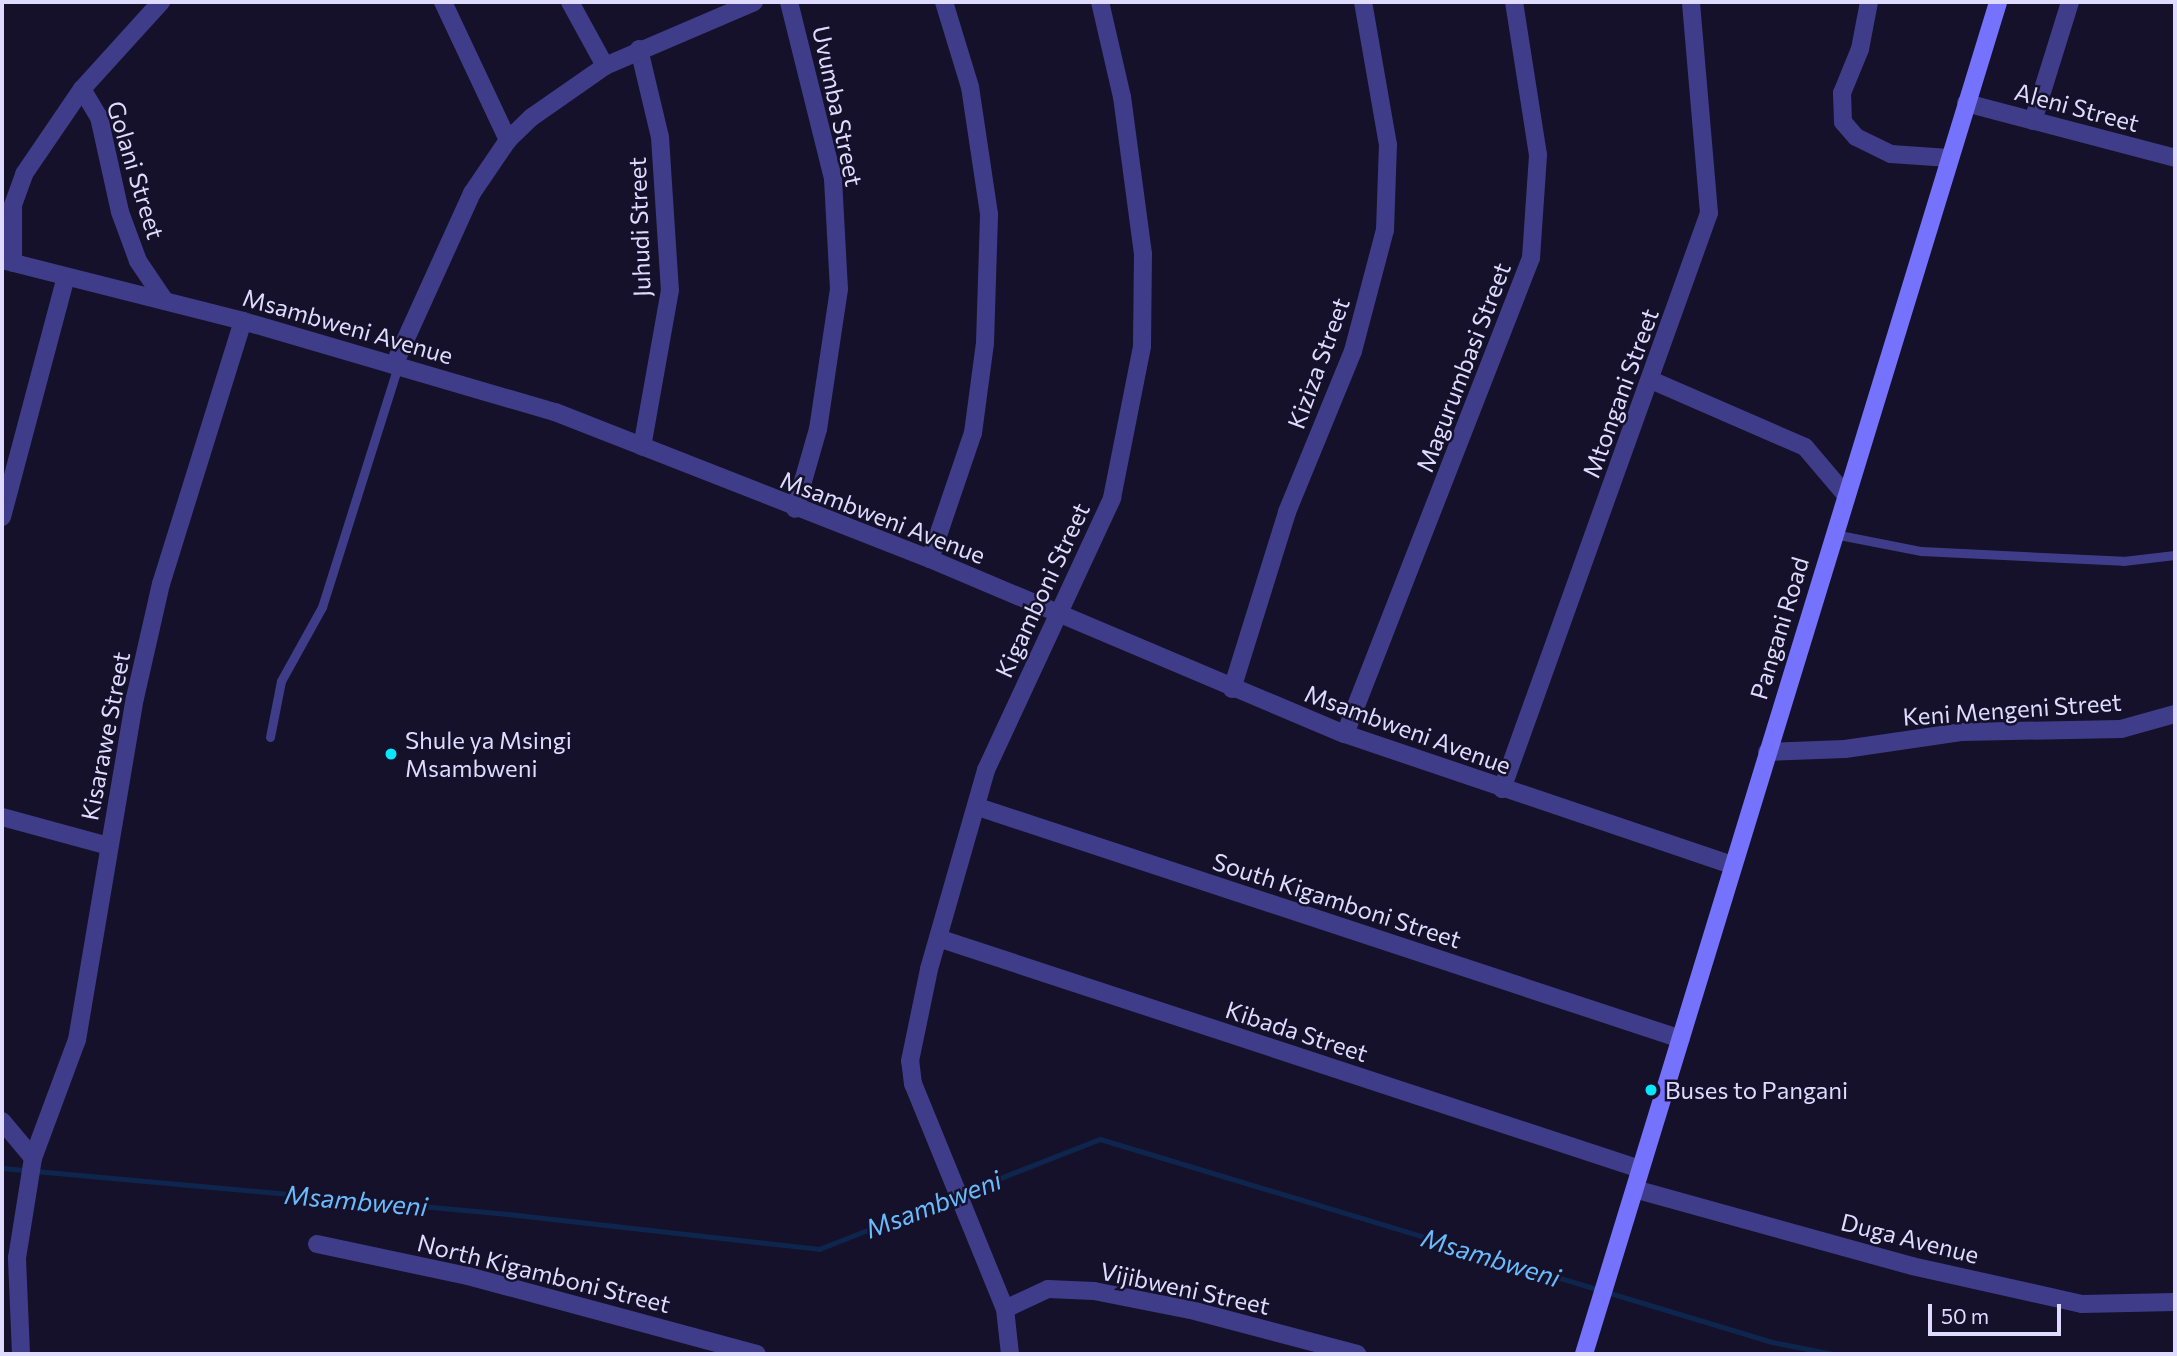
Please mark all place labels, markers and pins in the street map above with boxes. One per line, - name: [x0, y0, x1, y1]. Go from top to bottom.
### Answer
- place label: Shule ya Msingi Msambweni: [405, 726, 572, 782]
- marker: Shule ya Msingi Msambweni: [383, 746, 399, 762]
- place label: Buses to Pangani: [1665, 1076, 1848, 1104]
- marker: Buses to Pangani: [1643, 1082, 1659, 1098]

